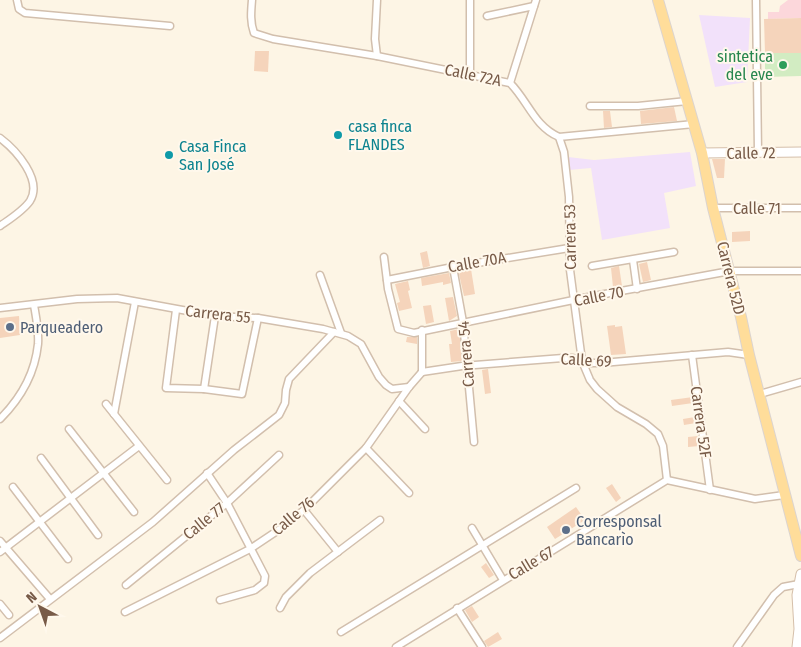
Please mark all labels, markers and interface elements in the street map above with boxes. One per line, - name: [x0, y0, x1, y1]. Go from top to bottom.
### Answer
- place label: sintetica del eve: [717, 47, 773, 84]
- marker: sintetica del eve: [777, 59, 789, 71]
- street label: Calle 72A: [443, 60, 504, 90]
- place label: casa finca FLANDES: [348, 117, 412, 154]
- marker: casa finca FLANDES: [332, 129, 344, 141]
- place label: Casa Finca San José: [179, 137, 247, 174]
- street label: Calle 72: [726, 143, 776, 163]
- marker: Casa Finca San José: [163, 149, 175, 161]
- street label: Calle 71: [733, 199, 781, 218]
- street label: Carrera 53: [560, 204, 580, 270]
- street label: Carrera 52D: [713, 239, 749, 317]
- street label: Calle 70A: [446, 247, 508, 276]
- street label: Calle 70: [572, 282, 626, 310]
- street label: Carrera 55: [184, 301, 252, 327]
- place label: Parqueadero: [20, 318, 103, 337]
- street label: Carrera 54: [454, 320, 478, 388]
- marker: Parqueadero: [4, 321, 16, 333]
- street label: Calle 69: [560, 349, 612, 371]
- street label: Carrera 52F: [687, 385, 715, 459]
- street label: Calle 76: [268, 493, 318, 539]
- street label: Calle 77: [179, 498, 229, 544]
- place label: Corresponsal Bancarìo: [576, 512, 662, 549]
- marker: Corresponsal Bancarìo: [560, 524, 572, 536]
- street label: Calle 67: [505, 542, 558, 584]
- north arrow: [15, 582, 65, 632]
- text: N: [23, 588, 41, 607]

